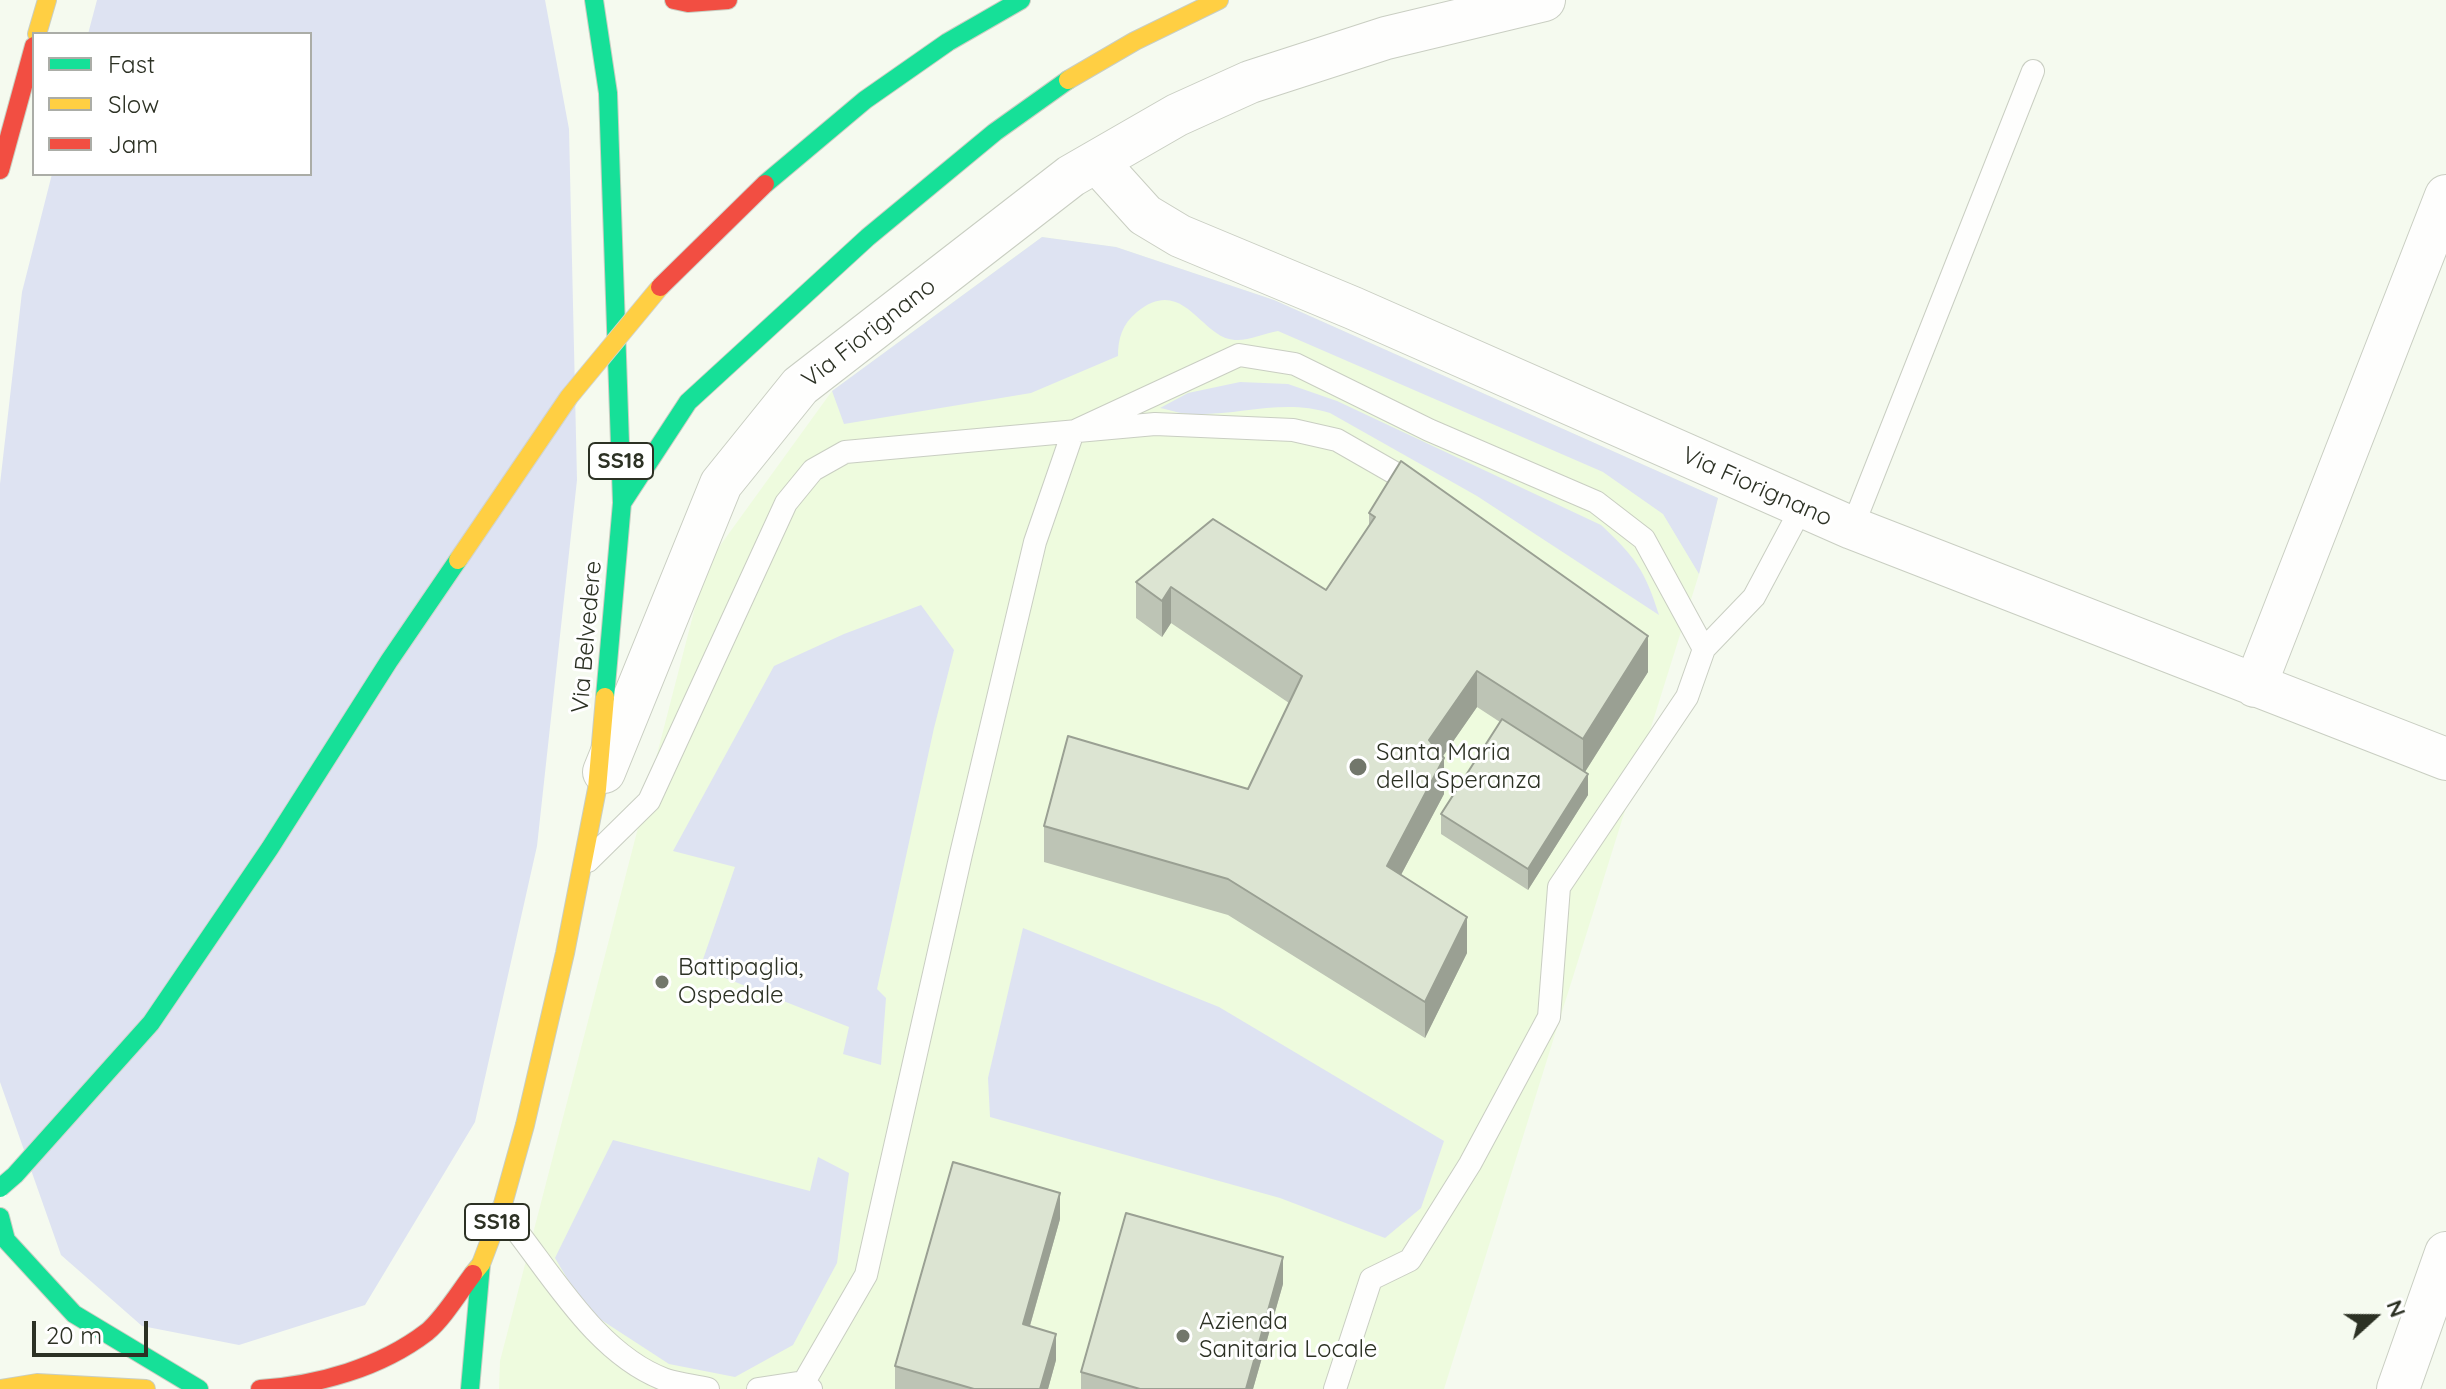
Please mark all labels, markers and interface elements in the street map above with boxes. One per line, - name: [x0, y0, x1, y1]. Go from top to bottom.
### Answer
- legend: [32, 32, 312, 176]
- text: Fast: [108, 49, 155, 79]
- text: Slow: [108, 89, 159, 119]
- text: Jam: [108, 129, 158, 159]
- street label: Via Fiorignano: [796, 272, 942, 394]
- street label: Via Fiorignano: [1677, 441, 1837, 533]
- road number: SS18: [589, 443, 653, 479]
- street label: Via Belvedere: [566, 560, 608, 714]
- place label: Santa Maria della Speranza: [1376, 739, 1541, 795]
- marker: Santa Maria della Speranza: [1347, 756, 1369, 778]
- place label: Battipaglia, Ospedale: [678, 954, 803, 1010]
- marker: Battipaglia, Ospedale: [653, 973, 671, 991]
- road number: SS18: [465, 1204, 529, 1240]
- north arrow: [2334, 1277, 2414, 1357]
- text: N: [2380, 1296, 2412, 1321]
- scale bar: [36, 1305, 152, 1355]
- place label: Azienda Sanitaria Locale: [1199, 1308, 1377, 1364]
- text: 20 m: [46, 1320, 102, 1350]
- marker: Azienda Sanitaria Locale: [1174, 1327, 1192, 1345]

